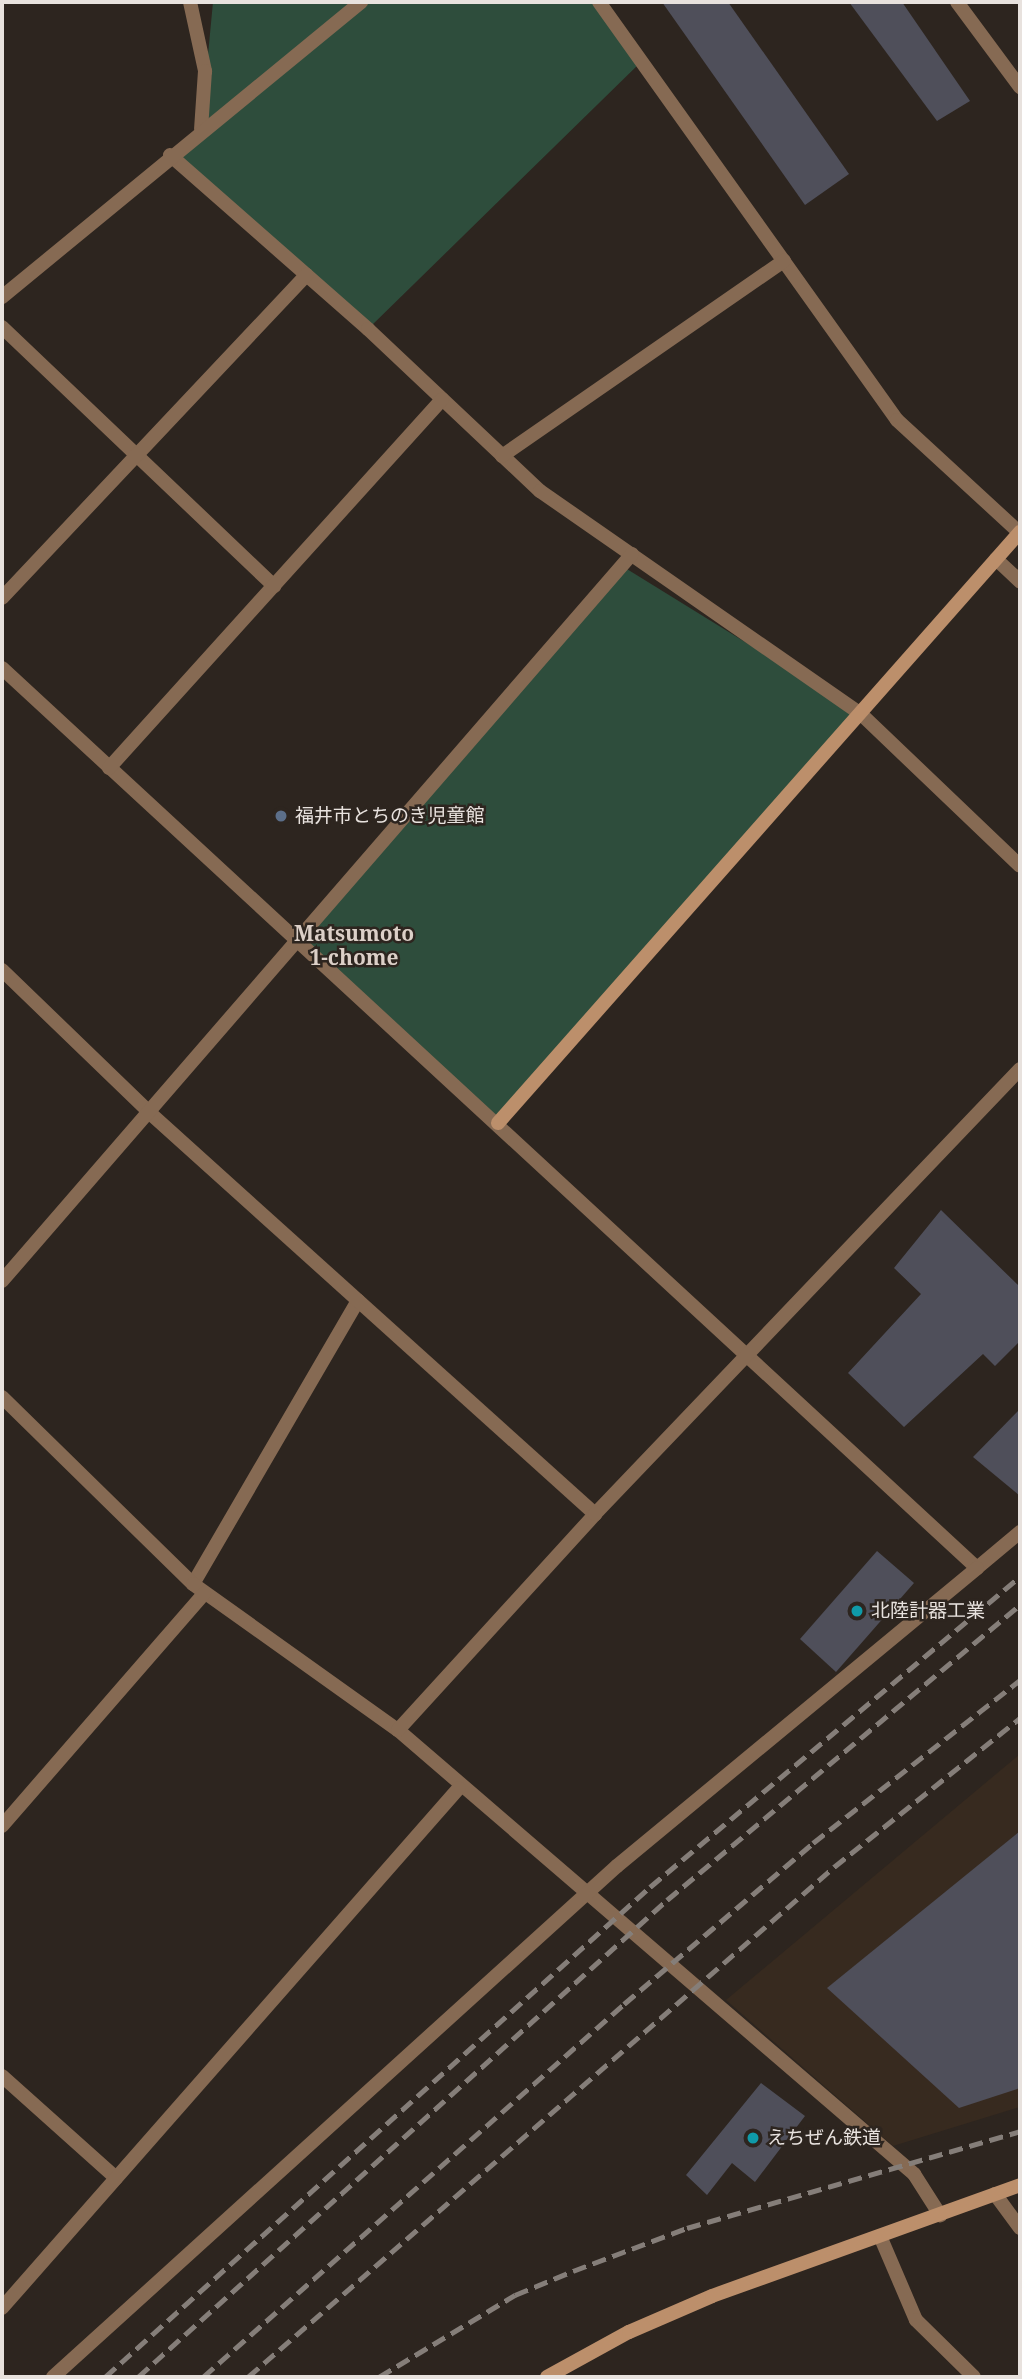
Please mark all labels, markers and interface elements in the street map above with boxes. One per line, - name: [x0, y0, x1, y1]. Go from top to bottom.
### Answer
- place label: 福井市とちのき児童館: [295, 805, 485, 827]
- marker: 福井市とちのき児童館: [273, 808, 289, 824]
- district label: Matsumoto 1-chome: [294, 920, 414, 970]
- place label: 北陸計器工業: [871, 1600, 985, 1622]
- marker: 北陸計器工業: [849, 1603, 865, 1619]
- place label: えちぜん鉄道: [767, 2127, 881, 2149]
- marker: えちぜん鉄道: [745, 2130, 761, 2146]

